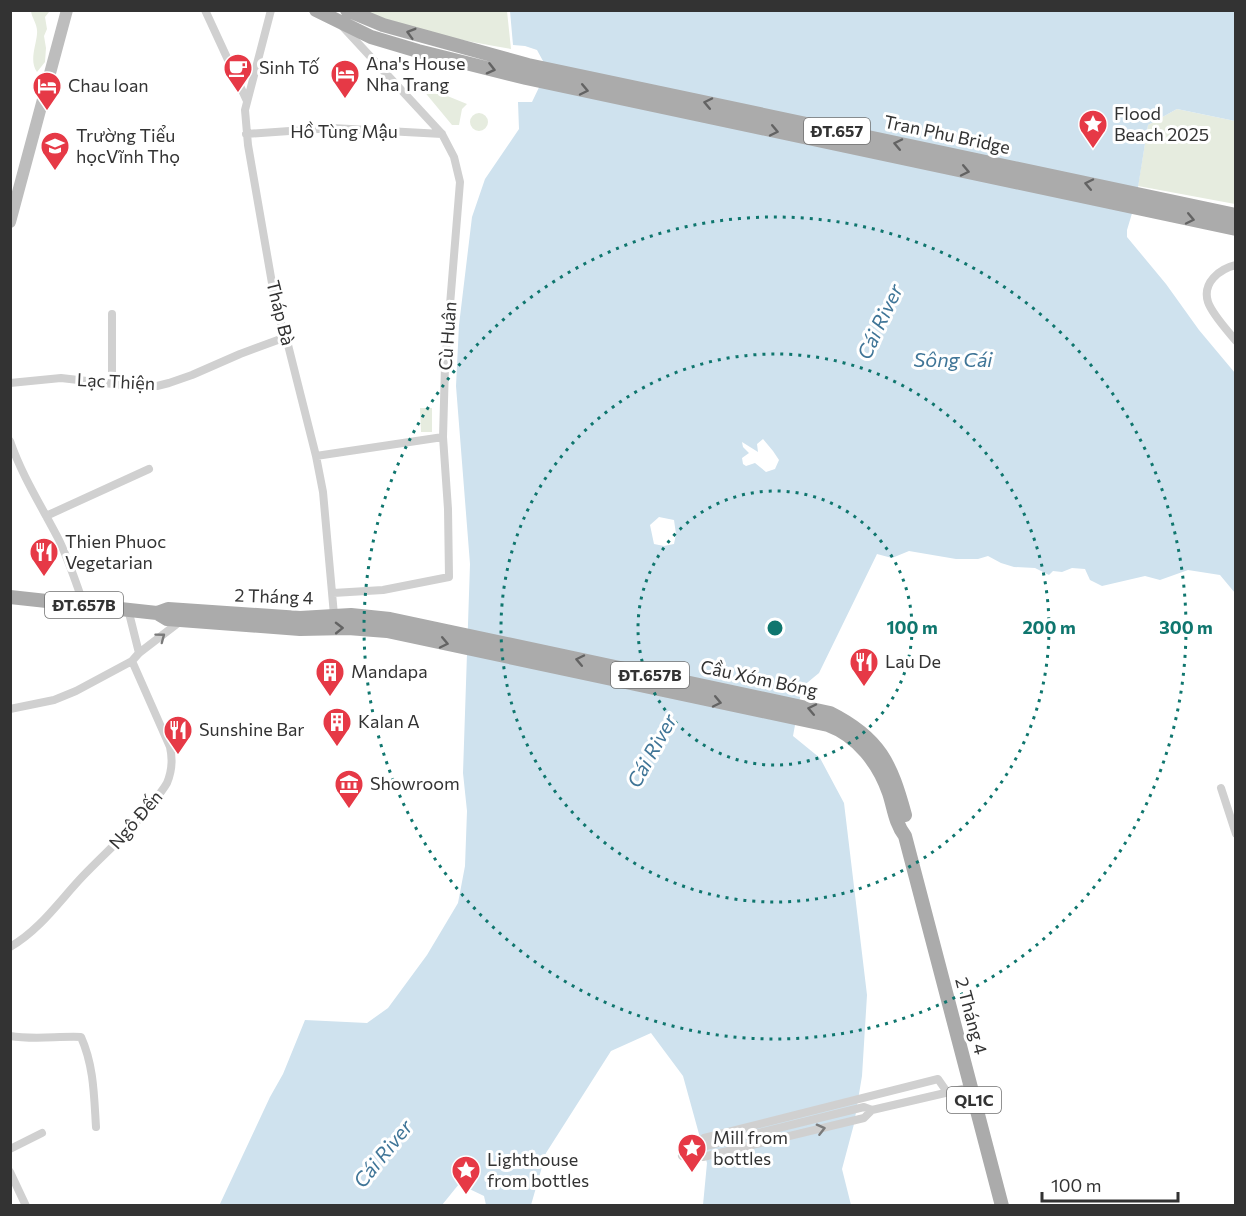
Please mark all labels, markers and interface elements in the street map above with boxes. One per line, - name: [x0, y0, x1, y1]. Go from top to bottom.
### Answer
- one-way arrow: [406, 28, 416, 41]
- cafe icon: Sinh Tố: [222, 52, 254, 94]
- place label: Ana's House Nha Trang: [366, 52, 465, 95]
- place label: Sinh Tố: [259, 56, 320, 78]
- hotel icon: Ana's House Nha Trang: [329, 58, 361, 100]
- one-way arrow: [485, 61, 495, 74]
- hotel icon: Chau loan: [31, 70, 63, 112]
- place label: Chau loan: [68, 74, 149, 96]
- one-way arrow: [578, 83, 588, 96]
- one-way arrow: [703, 97, 713, 110]
- place label: Flood Beach 2025: [1114, 102, 1209, 145]
- place icon: Flood Beach 2025: [1077, 108, 1109, 150]
- street label: Tran Phu Bridge: [882, 110, 1012, 158]
- road number: ĐT.657: [804, 118, 870, 144]
- street label: Hồ Tùng Mậu: [290, 120, 398, 142]
- one-way arrow: [769, 123, 779, 136]
- place label: Trường Tiểu họcVĩnh Thọ: [76, 124, 180, 167]
- school or university icon: Trường Tiểu họcVĩnh Thọ: [39, 130, 71, 172]
- one-way arrow: [894, 138, 904, 151]
- one-way arrow: [960, 164, 970, 177]
- one-way arrow: [1084, 178, 1094, 191]
- one-way arrow: [1184, 212, 1194, 225]
- street label: Tháp Bà: [262, 278, 300, 348]
- water label: Cái River: [851, 279, 907, 363]
- street label: Cù Huân: [434, 301, 460, 371]
- water label: Sông Cái: [913, 347, 993, 371]
- street label: Lạc Thiện: [76, 368, 156, 394]
- place label: Thien Phuoc Vegetarian: [65, 530, 166, 573]
- restaurant icon: Thien Phuoc Vegetarian: [28, 536, 60, 578]
- street label: 2 Tháng 4: [234, 584, 314, 608]
- road number: ĐT.657B: [45, 592, 123, 618]
- text: 100 m: [886, 616, 938, 638]
- text: 200 m: [1022, 616, 1076, 638]
- text: 300 m: [1159, 616, 1213, 638]
- centre of rings: [765, 618, 785, 638]
- one-way arrow: [335, 622, 344, 634]
- one-way arrow: [154, 633, 165, 644]
- one-way arrow: [439, 636, 449, 649]
- restaurant icon: Lau De: [848, 646, 880, 688]
- place label: Lau De: [885, 650, 941, 672]
- one-way arrow: [575, 654, 585, 667]
- street label: Cầu Xóm Bóng: [699, 655, 820, 701]
- building icon: Mandapa: [314, 656, 346, 698]
- place label: Mandapa: [351, 660, 428, 682]
- road number: ĐT.657B: [611, 662, 689, 688]
- one-way arrow: [712, 694, 722, 707]
- one-way arrow: [807, 703, 817, 716]
- building icon: Kalan A: [321, 706, 353, 748]
- water label: Cái River: [621, 709, 682, 791]
- place label: Kalan A: [358, 710, 420, 732]
- restaurant icon: Sunshine Bar: [162, 714, 194, 756]
- place label: Sunshine Bar: [199, 718, 305, 740]
- museum icon: Showroom: [333, 768, 365, 810]
- place label: Showroom: [370, 772, 460, 794]
- street label: Ngô Đến: [104, 786, 167, 853]
- street label: 2 Tháng 4: [951, 975, 993, 1057]
- road number: QL1C: [947, 1087, 1001, 1113]
- water label: Cái River: [348, 1114, 417, 1192]
- one-way arrow: [815, 1123, 825, 1136]
- place label: Mill from bottles: [713, 1126, 788, 1169]
- place icon: Mill from bottles: [676, 1132, 708, 1174]
- place label: Lighthouse from bottles: [487, 1148, 589, 1191]
- place icon: Lighthouse from bottles: [450, 1154, 482, 1196]
- scale bar: [1042, 1165, 1178, 1203]
- text: 100 m: [1051, 1174, 1101, 1196]

